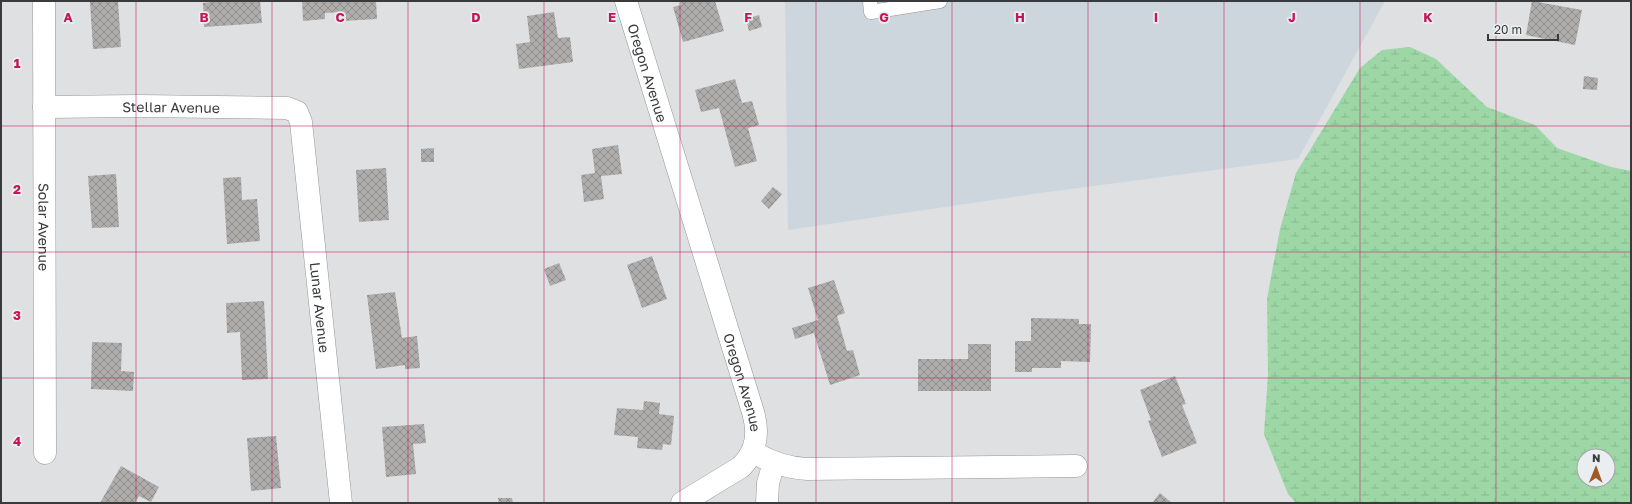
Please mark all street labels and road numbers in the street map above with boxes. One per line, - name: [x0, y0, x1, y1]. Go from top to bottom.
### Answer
- street label: Oregon Avenue: [625, 21, 671, 124]
- street label: Stellar Avenue: [122, 97, 220, 116]
- street label: Solar Avenue: [36, 183, 53, 271]
- street label: Lunar Avenue: [307, 261, 334, 354]
- street label: Oregon Avenue: [721, 331, 765, 432]

